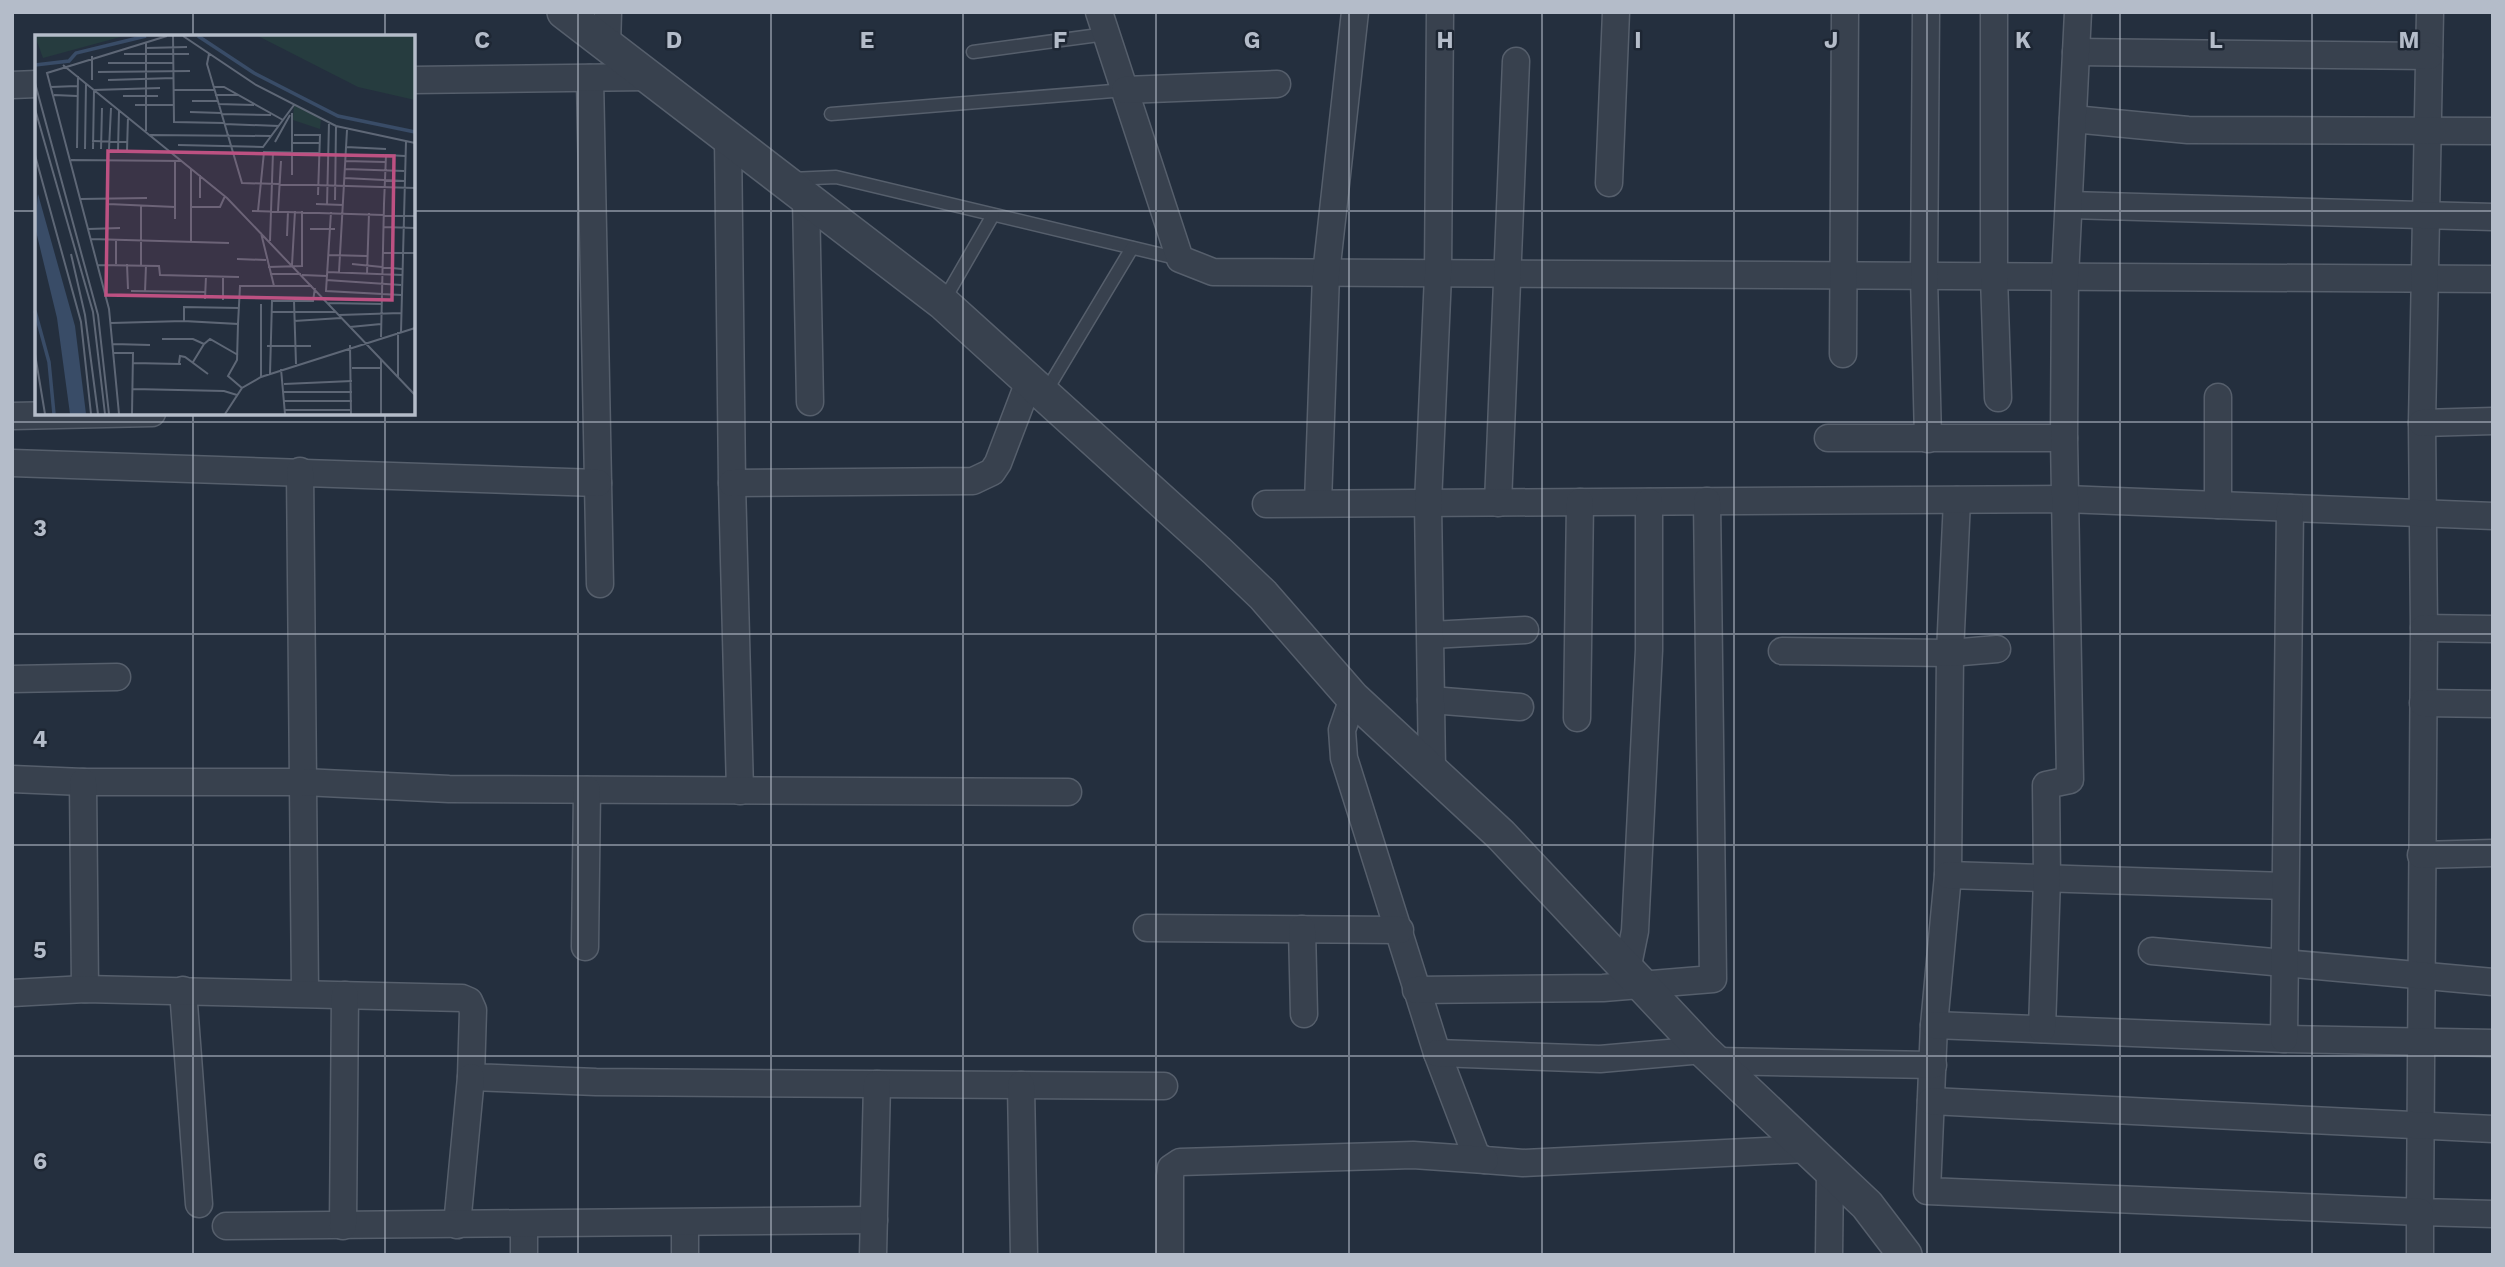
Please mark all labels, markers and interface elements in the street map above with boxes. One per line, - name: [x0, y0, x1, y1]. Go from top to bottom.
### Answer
- text: C: [474, 27, 490, 54]
- text: D: [666, 27, 682, 54]
- text: E: [860, 27, 874, 54]
- text: F: [1053, 27, 1067, 54]
- text: G: [1244, 27, 1260, 54]
- text: H: [1436, 27, 1454, 54]
- text: I: [1634, 27, 1642, 54]
- text: J: [1824, 27, 1838, 54]
- text: K: [2015, 27, 2031, 54]
- text: L: [2209, 27, 2223, 54]
- text: M: [2399, 27, 2419, 54]
- inset map: [35, 35, 415, 415]
- text: 3: [33, 515, 47, 542]
- text: 4: [33, 726, 48, 753]
- text: 5: [33, 937, 47, 964]
- text: 6: [33, 1148, 47, 1175]

